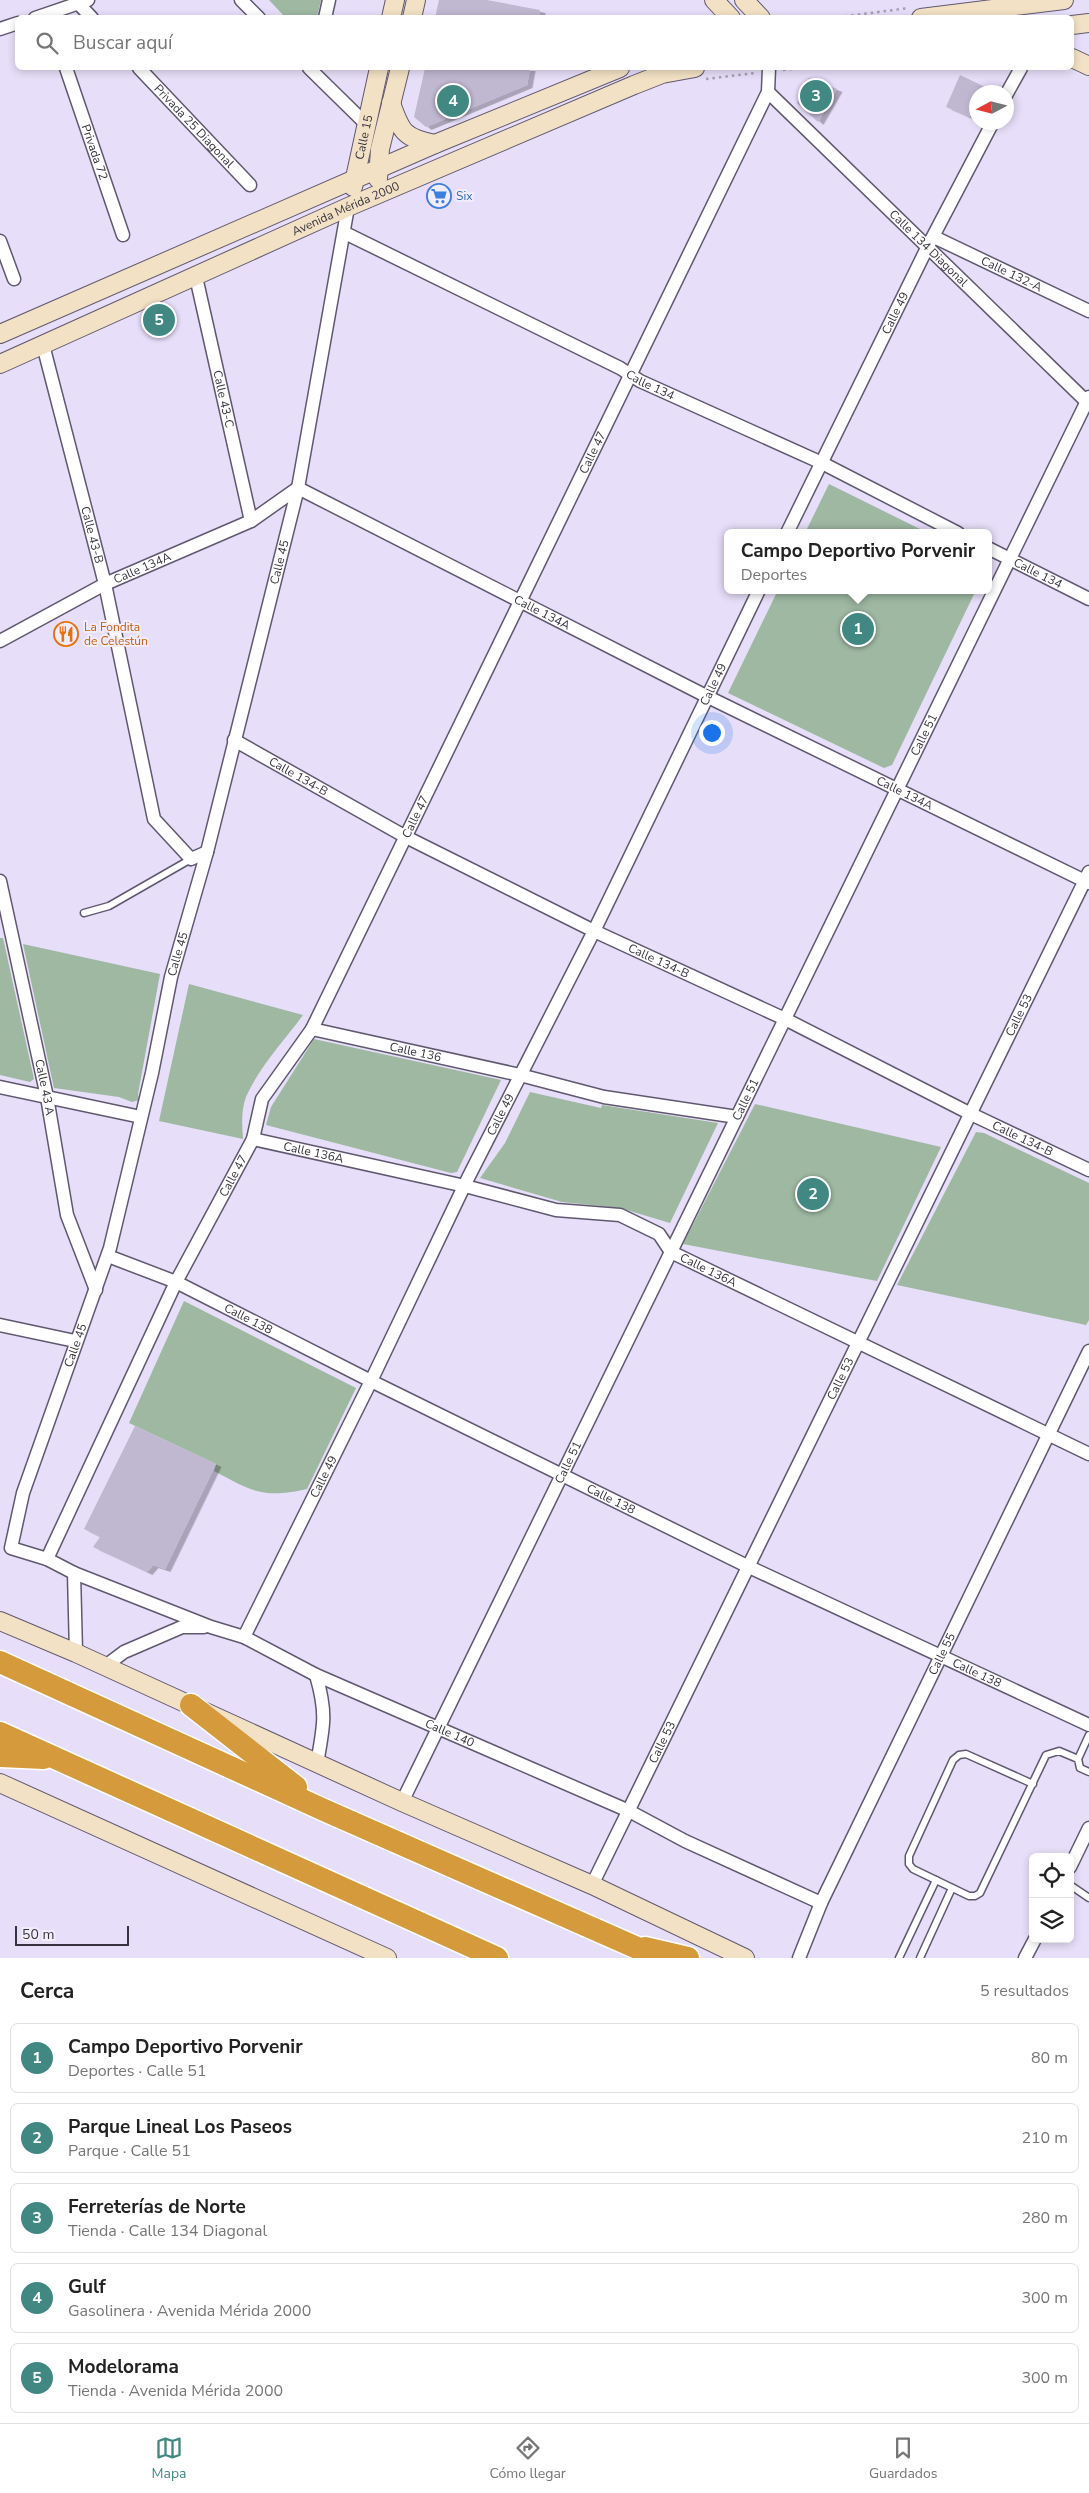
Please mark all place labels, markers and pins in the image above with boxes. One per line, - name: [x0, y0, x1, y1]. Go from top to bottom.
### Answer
- pin: 3: [800, 77, 832, 115]
- pin: 4: [437, 82, 469, 120]
- supermarket icon: Six: [426, 183, 452, 209]
- place label: Six: [456, 188, 473, 204]
- pin: 5: [143, 301, 175, 339]
- pin: 1: [842, 610, 874, 648]
- place label: La Fondita de Celestún: [84, 619, 148, 649]
- restaurant icon: La Fondita de Celestún: [53, 621, 79, 647]
- pin: 2: [797, 1175, 829, 1213]

